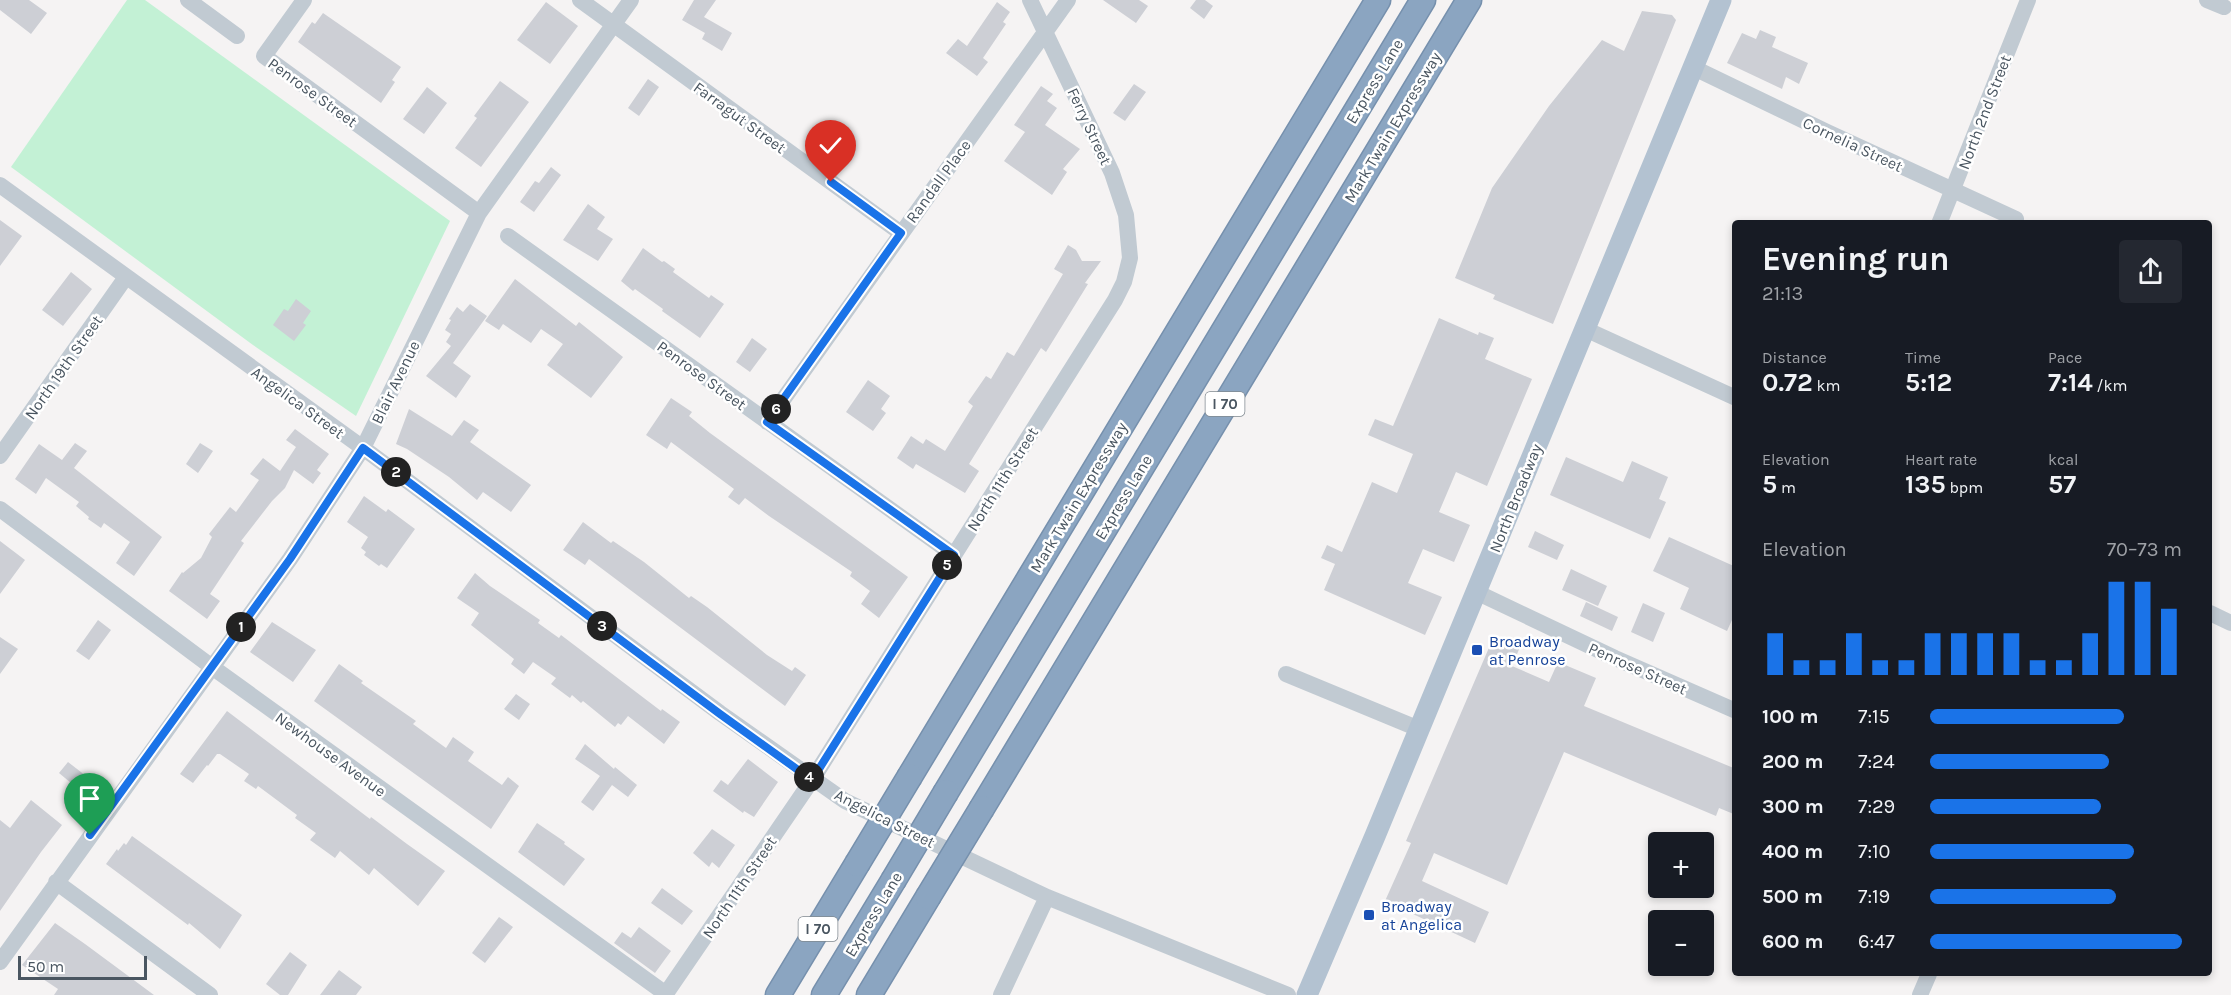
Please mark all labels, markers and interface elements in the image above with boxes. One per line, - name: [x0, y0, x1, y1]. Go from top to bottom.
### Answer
- street label: Express Lane: [1342, 36, 1407, 127]
- street label: Mark Twain Expressway: [1340, 48, 1445, 206]
- street label: North 2nd Street: [1954, 52, 2015, 172]
- street label: Penrose Street: [264, 54, 361, 131]
- street label: Farragut Street: [690, 77, 790, 157]
- street label: Ferry Street: [1063, 85, 1116, 168]
- street label: Cornelia Street: [1800, 113, 1906, 176]
- pin: [805, 120, 856, 182]
- icon: check: [814, 129, 847, 162]
- street label: Randall Place: [902, 136, 975, 226]
- text: Evening run: [1762, 240, 1950, 278]
- button: share: [2119, 240, 2182, 303]
- text: 21:13: [1762, 282, 1803, 305]
- street label: North 19th Street: [20, 311, 106, 423]
- street label: Blair Avenue: [367, 337, 424, 427]
- street label: Penrose Street: [653, 337, 750, 414]
- text: Distance: [1762, 348, 1827, 367]
- text: Time: [1905, 348, 1941, 367]
- text: Pace: [2048, 348, 2082, 367]
- street label: Angelica Street: [248, 362, 348, 442]
- text: 0.72: [1762, 367, 1813, 398]
- text: 5:12: [1905, 367, 1952, 398]
- text: 7:14: [2048, 367, 2093, 398]
- text: km: [1813, 376, 1841, 395]
- text: /km: [2093, 376, 2127, 395]
- road number: I 70: [1206, 392, 1244, 416]
- pin: 6: [761, 394, 791, 424]
- text: 6: [771, 399, 781, 418]
- street label: Mark Twain Expressway: [1026, 418, 1131, 576]
- street label: North 11th Street: [963, 424, 1042, 535]
- street label: North Broadway: [1485, 441, 1546, 555]
- text: Elevation: [1762, 450, 1830, 469]
- text: Heart rate: [1905, 450, 1977, 469]
- text: kcal: [2048, 450, 2079, 469]
- street label: Express Lane: [1091, 452, 1156, 543]
- pin: 2: [381, 457, 411, 487]
- text: 2: [391, 462, 401, 481]
- text: 5: [1762, 469, 1777, 500]
- text: 135: [1905, 469, 1946, 500]
- text: 57: [2048, 469, 2076, 500]
- text: m: [1777, 478, 1796, 497]
- text: bpm: [1946, 478, 1983, 497]
- text: Elevation: [1762, 538, 1847, 561]
- text: 70–73 m: [2107, 538, 2182, 561]
- pin: 5: [932, 550, 962, 580]
- text: 5: [942, 555, 952, 574]
- pin: 3: [587, 611, 617, 641]
- pin: 1: [226, 612, 256, 642]
- text: 3: [597, 616, 607, 635]
- text: 1: [238, 617, 244, 636]
- place label: Broadway at Penrose: [1489, 632, 1566, 669]
- street label: Penrose Street: [1586, 638, 1690, 699]
- marker: Broadway at Penrose: [1470, 643, 1484, 657]
- text: 100 m: [1762, 705, 1818, 728]
- text: 7:15: [1858, 705, 1890, 728]
- street label: Newhouse Avenue: [272, 708, 390, 801]
- text: 200 m: [1762, 750, 1823, 773]
- text: 7:24: [1858, 750, 1895, 773]
- pin: 4: [794, 762, 824, 792]
- text: 4: [804, 767, 814, 786]
- pin: [64, 773, 115, 835]
- icon: arrive: [73, 782, 106, 815]
- street label: Angelica Street: [831, 785, 938, 852]
- text: 300 m: [1762, 795, 1824, 818]
- text: 7:29: [1858, 795, 1895, 818]
- map controls: [1648, 832, 1714, 976]
- button: +: [1648, 832, 1714, 898]
- street label: North 11th Street: [698, 833, 781, 942]
- text: 400 m: [1762, 840, 1823, 863]
- text: 7:10: [1858, 840, 1890, 863]
- street label: Express Lane: [841, 869, 906, 960]
- text: 500 m: [1762, 885, 1823, 908]
- text: 7:19: [1858, 885, 1890, 908]
- place label: Broadway at Angelica: [1381, 897, 1462, 934]
- marker: Broadway at Angelica: [1362, 908, 1376, 922]
- button: −: [1648, 910, 1714, 976]
- road number: I 70: [798, 917, 838, 941]
- text: 600 m: [1762, 930, 1823, 953]
- text: 6:47: [1858, 930, 1895, 953]
- scale bar: [18, 953, 147, 980]
- text: 50 m: [27, 957, 64, 976]

